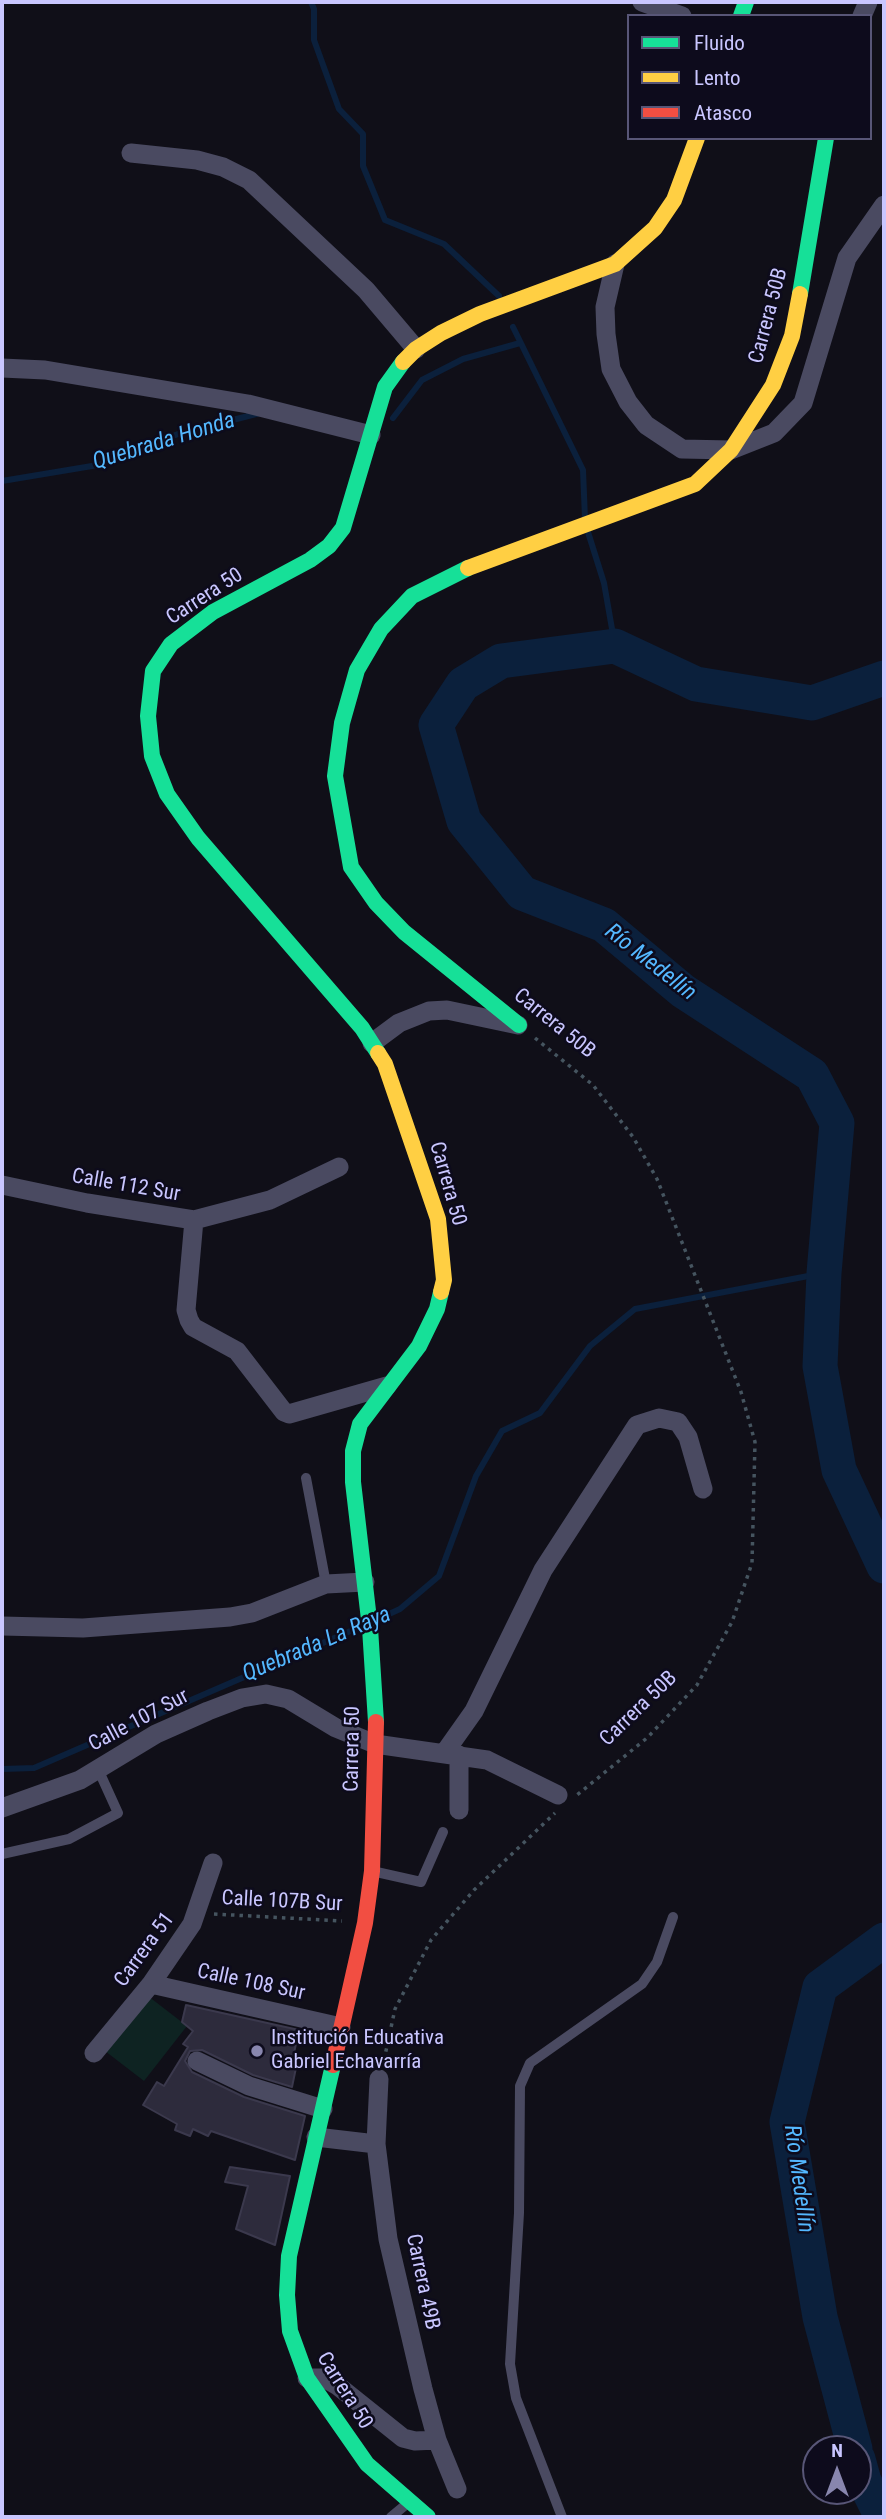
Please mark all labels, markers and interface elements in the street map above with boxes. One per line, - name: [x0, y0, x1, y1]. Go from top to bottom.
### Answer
- legend: [627, 14, 872, 140]
- text: Fluido: [694, 31, 745, 55]
- text: Lento: [694, 66, 741, 90]
- text: Atasco: [694, 101, 752, 125]
- street label: Carrera 50B: [744, 266, 794, 366]
- water label: Quebrada Honda: [90, 407, 238, 477]
- street label: Carrera 50: [162, 563, 248, 631]
- water label: Río Medellín: [599, 919, 701, 1007]
- street label: Carrera 50B: [508, 984, 600, 1064]
- street label: Carrera 50: [423, 1139, 471, 1229]
- street label: Calle 112 Sur: [70, 1164, 182, 1208]
- water label: Quebrada La Raya: [239, 1601, 395, 1689]
- street label: Carrera 50B: [595, 1666, 683, 1752]
- street label: Calle 107 Sur: [85, 1684, 193, 1758]
- street label: Carrera 50: [340, 1706, 366, 1792]
- street label: Calle 107B Sur: [221, 1886, 343, 1918]
- street label: Carrera 51: [110, 1908, 180, 1992]
- street label: Calle 108 Sur: [195, 1959, 307, 2007]
- place label: Institución Educativa Gabriel Echavarría: [271, 2026, 444, 2076]
- marker: Institución Educativa Gabriel Echavarría: [249, 2043, 265, 2059]
- water label: Río Medellín: [777, 2123, 819, 2235]
- street label: Carrera 49B: [400, 2232, 444, 2332]
- street label: Carrera 50: [311, 2348, 377, 2434]
- north arrow: [802, 2435, 872, 2505]
- text: N: [831, 2439, 843, 2462]

